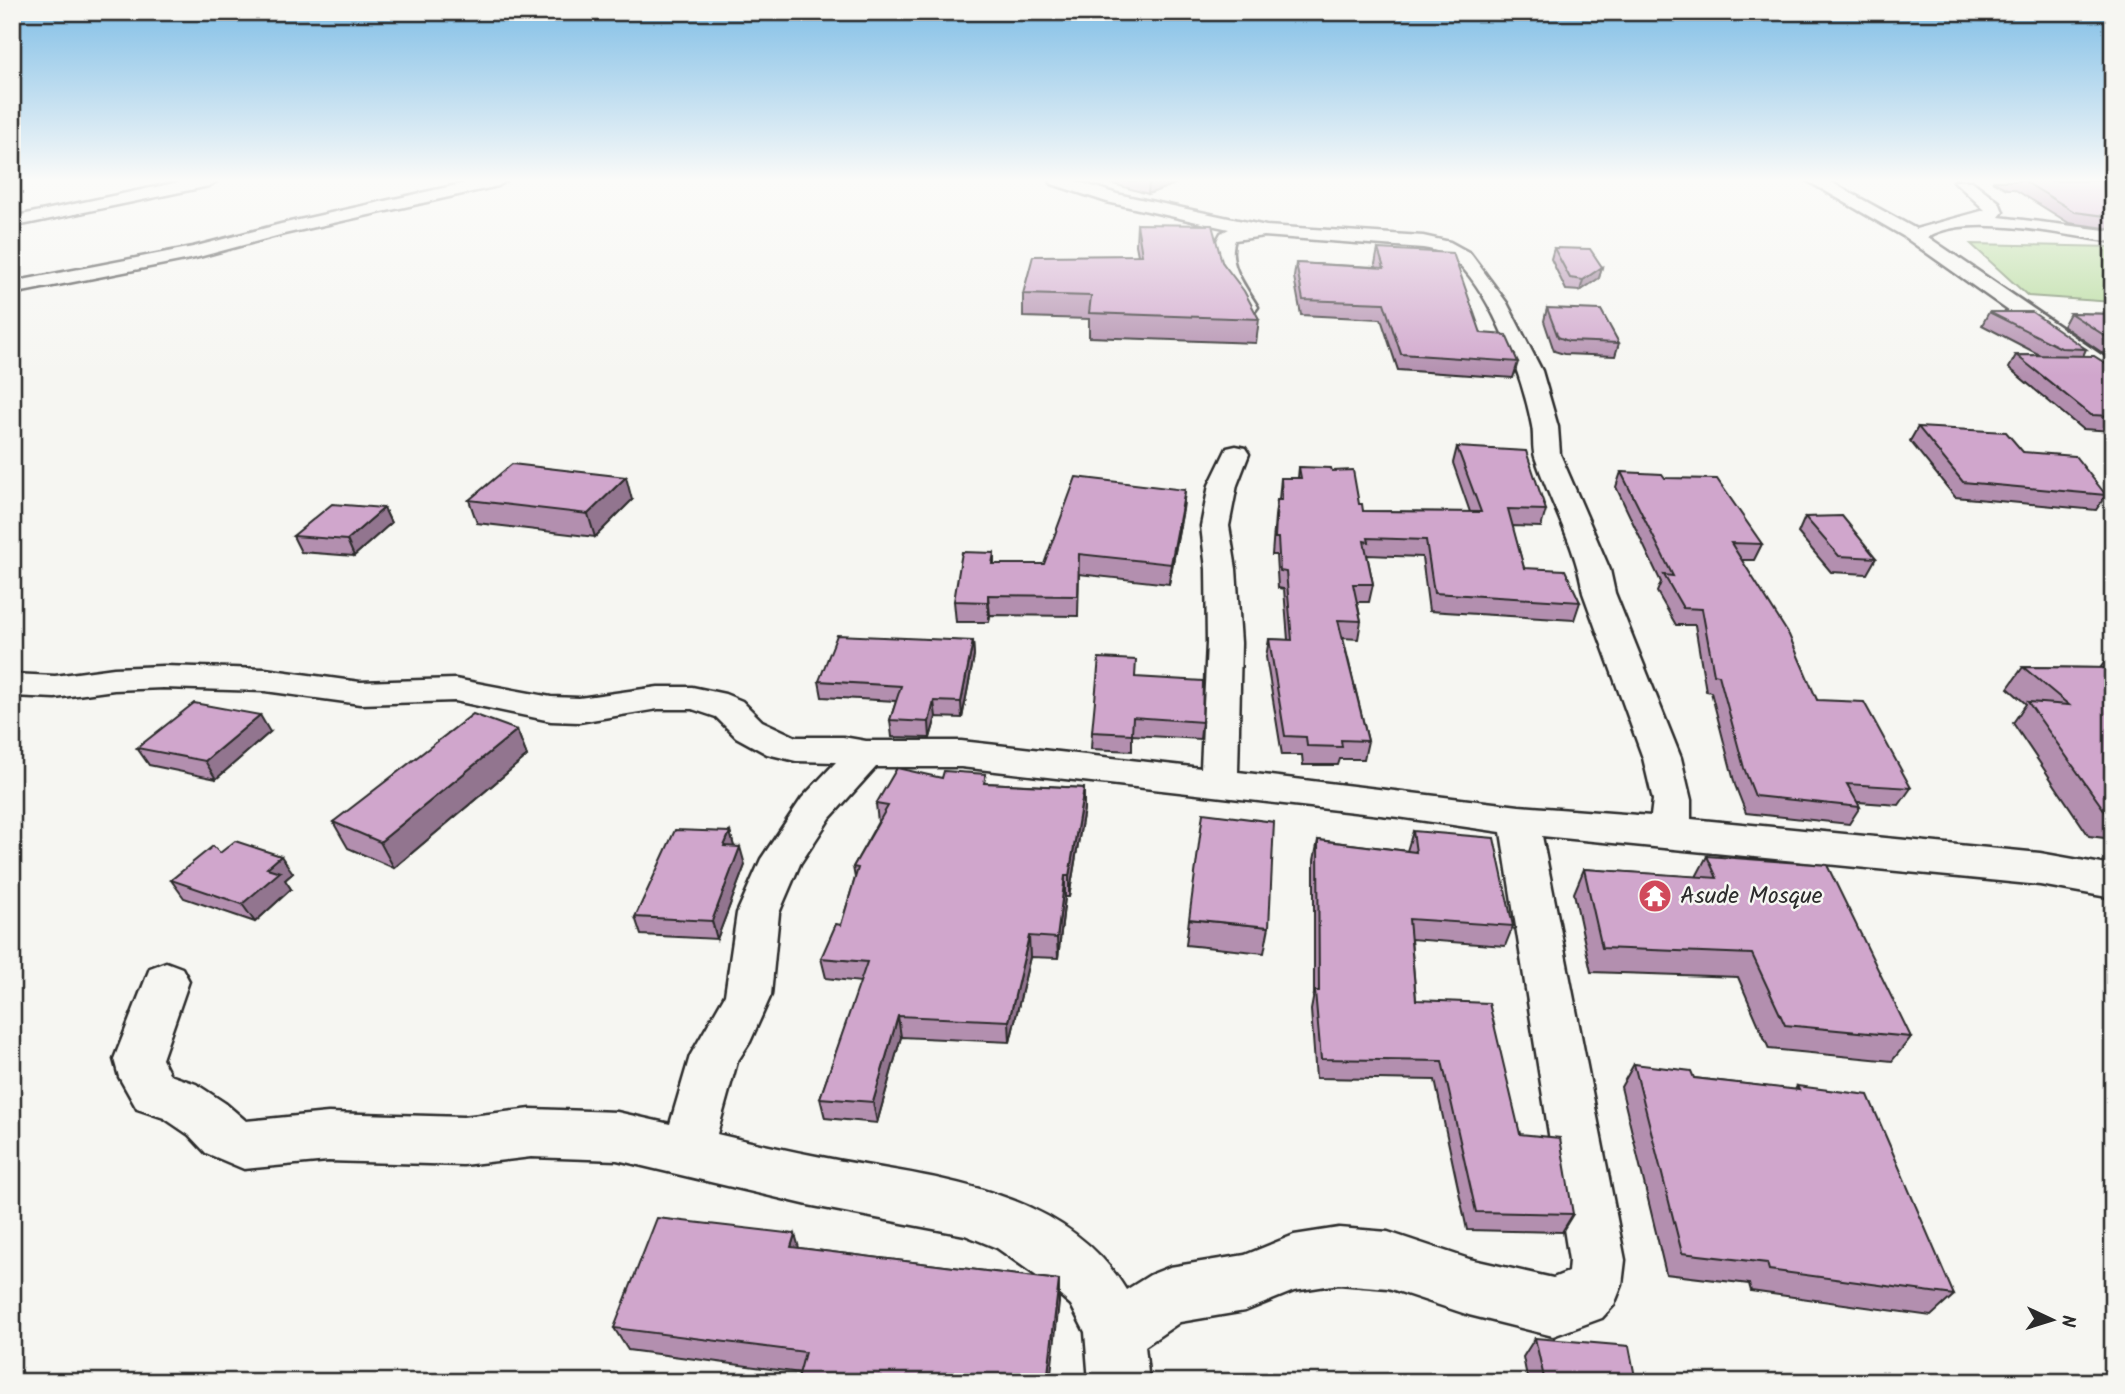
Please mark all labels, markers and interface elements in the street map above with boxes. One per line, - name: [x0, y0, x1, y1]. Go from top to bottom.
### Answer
- temple icon: Asude Mosque: [1636, 877, 1674, 915]
- place label: Asude Mosque: [1680, 877, 1823, 916]
- north arrow: [2016, 1286, 2086, 1356]
- text: N: [2052, 1314, 2082, 1328]

